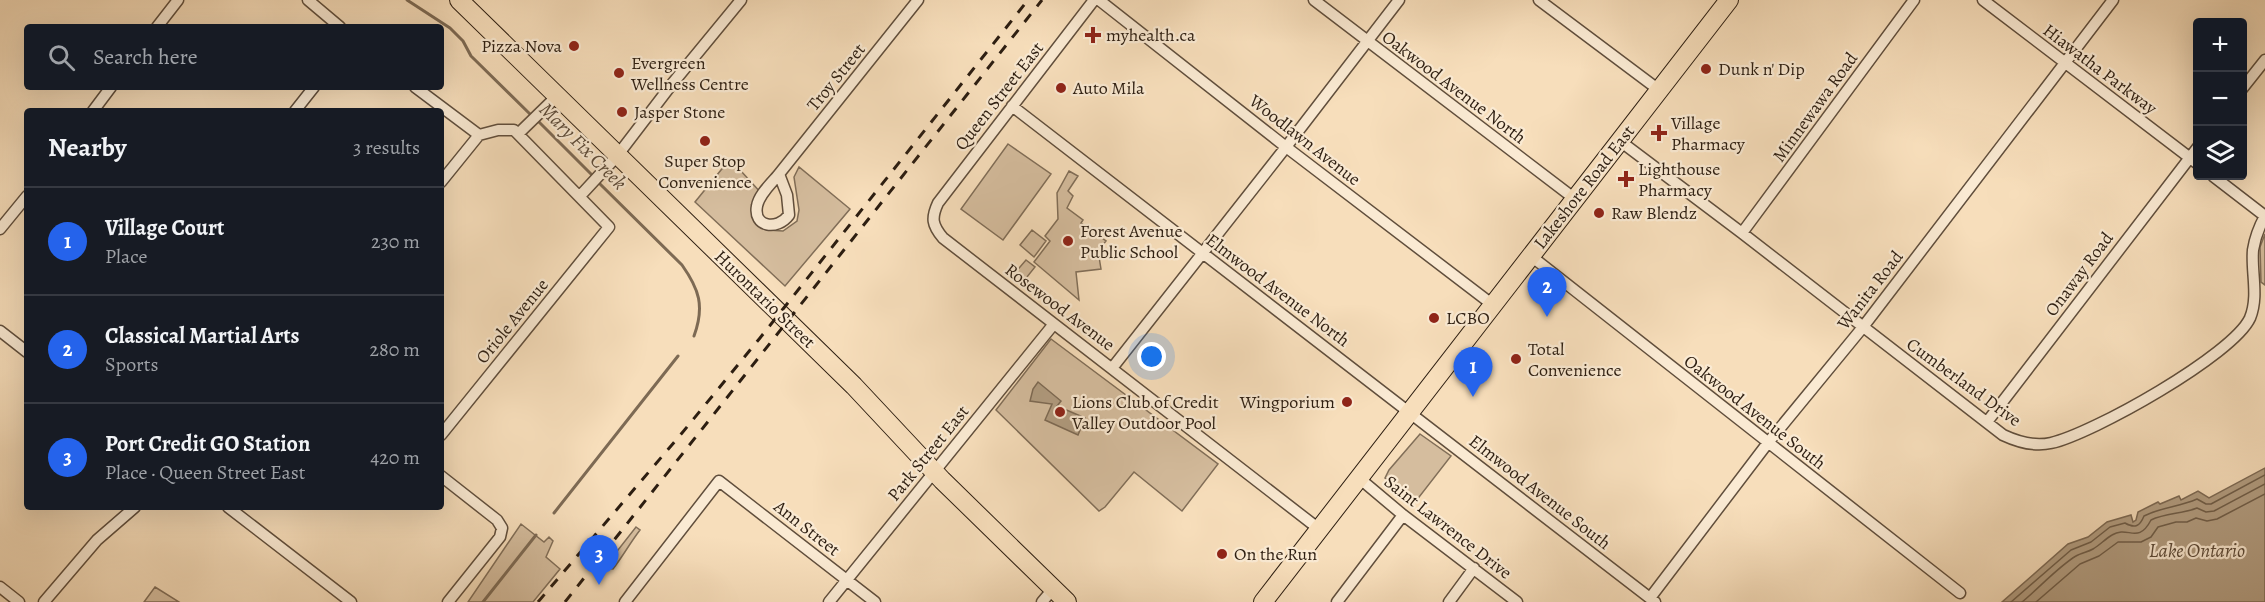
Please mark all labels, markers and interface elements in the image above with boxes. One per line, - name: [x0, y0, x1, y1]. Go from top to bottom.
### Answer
- street label: Hiawatha Parkway: [2038, 18, 2163, 120]
- map controls: [2193, 18, 2247, 180]
- button: +: [2193, 18, 2247, 72]
- place label: myhealth.ca: [1106, 23, 1196, 47]
- search box: [24, 24, 444, 90]
- street label: Oakwood Avenue North: [1377, 25, 1531, 149]
- marker: myhealth.ca: [1084, 26, 1102, 44]
- place label: Pizza Nova: [481, 34, 563, 58]
- street label: Queen Street East: [949, 37, 1049, 155]
- street label: Troy Street: [801, 38, 871, 116]
- marker: Pizza Nova: [567, 39, 581, 53]
- icon: search: [45, 41, 78, 74]
- text: Search here: [93, 42, 198, 72]
- street label: Minnewawa Road: [1767, 47, 1863, 167]
- place label: Evergreen Wellness Centre: [630, 51, 749, 96]
- place label: Dunk n' Dip: [1718, 57, 1805, 81]
- marker: Dunk n' Dip: [1699, 62, 1713, 76]
- marker: Evergreen Wellness Centre: [612, 66, 626, 80]
- button: −: [2193, 72, 2247, 126]
- place label: Auto Mila: [1072, 76, 1145, 100]
- marker: Auto Mila: [1054, 81, 1068, 95]
- street label: Woodlawn Avenue: [1244, 88, 1366, 191]
- water label: Mary Fix Creek: [533, 96, 633, 196]
- place label: Jasper Stone: [634, 100, 725, 124]
- marker: Jasper Stone: [615, 105, 629, 119]
- place label: Village Pharmacy: [1670, 111, 1746, 156]
- street label: Lakeshore Road East: [1528, 120, 1640, 254]
- marker: Village Pharmacy: [1652, 126, 1666, 140]
- button: layers: [2193, 126, 2247, 180]
- text: Nearby: [48, 130, 127, 165]
- text: 3 results: [353, 134, 420, 161]
- marker: Super Stop Convenience: [698, 134, 712, 148]
- place label: Super Stop Convenience: [658, 149, 752, 194]
- place label: Lighthouse Pharmacy: [1638, 157, 1720, 202]
- marker: Lighthouse Pharmacy: [1619, 172, 1633, 186]
- place label: Raw Blendz: [1611, 201, 1697, 225]
- marker: Raw Blendz: [1592, 206, 1606, 220]
- text: Village Court: [105, 213, 224, 243]
- place label: Forest Avenue Public School: [1080, 219, 1183, 264]
- street label: Onaway Road: [2039, 227, 2119, 321]
- text: 1: [64, 228, 71, 255]
- text: 230 m: [371, 228, 420, 255]
- street label: Elmwood Avenue North: [1201, 228, 1355, 352]
- marker: Forest Avenue Public School: [1061, 234, 1075, 248]
- text: Place: [105, 243, 147, 270]
- street label: Hurontario Street: [709, 245, 821, 353]
- street label: Wanita Road: [1831, 245, 1909, 335]
- street label: Rosewood Avenue: [1000, 258, 1120, 356]
- pin: 2: [1528, 268, 1566, 317]
- street label: Oriole Avenue: [470, 273, 554, 369]
- place label: LCBO: [1446, 306, 1490, 330]
- marker: LCBO: [1427, 311, 1441, 325]
- text: Classical Martial Arts: [105, 321, 300, 351]
- street label: Cumberland Drive: [1902, 332, 2026, 432]
- text: 2: [63, 336, 72, 363]
- text: 280 m: [370, 336, 420, 363]
- place label: Total Convenience: [1528, 337, 1621, 382]
- your location: [1137, 342, 1166, 371]
- pin: 1: [1454, 348, 1492, 397]
- street label: Oakwood Avenue South: [1679, 349, 1831, 475]
- text: Sports: [105, 351, 158, 378]
- marker: Total Convenience: [1509, 352, 1523, 366]
- place label: Lions Club of Credit Valley Outdoor Pool: [1071, 390, 1219, 435]
- place label: Wingporium: [1239, 390, 1335, 414]
- marker: Wingporium: [1340, 395, 1354, 409]
- street label: Park Street East: [882, 400, 974, 506]
- marker: Lions Club of Credit Valley Outdoor Pool: [1053, 405, 1067, 419]
- text: Port Credit GO Station: [105, 429, 310, 459]
- street label: Elmwood Avenue South: [1464, 429, 1616, 555]
- text: 3: [63, 444, 72, 471]
- text: 420 m: [370, 444, 420, 471]
- text: Place · Queen Street East: [105, 459, 305, 486]
- street label: Saint Lawrence Drive: [1379, 470, 1517, 584]
- street label: Ann Street: [768, 494, 845, 561]
- pin: 3: [580, 536, 618, 585]
- water label: Lake Ontario: [2149, 537, 2245, 564]
- place label: On the Run: [1234, 542, 1317, 566]
- marker: On the Run: [1215, 547, 1229, 561]

